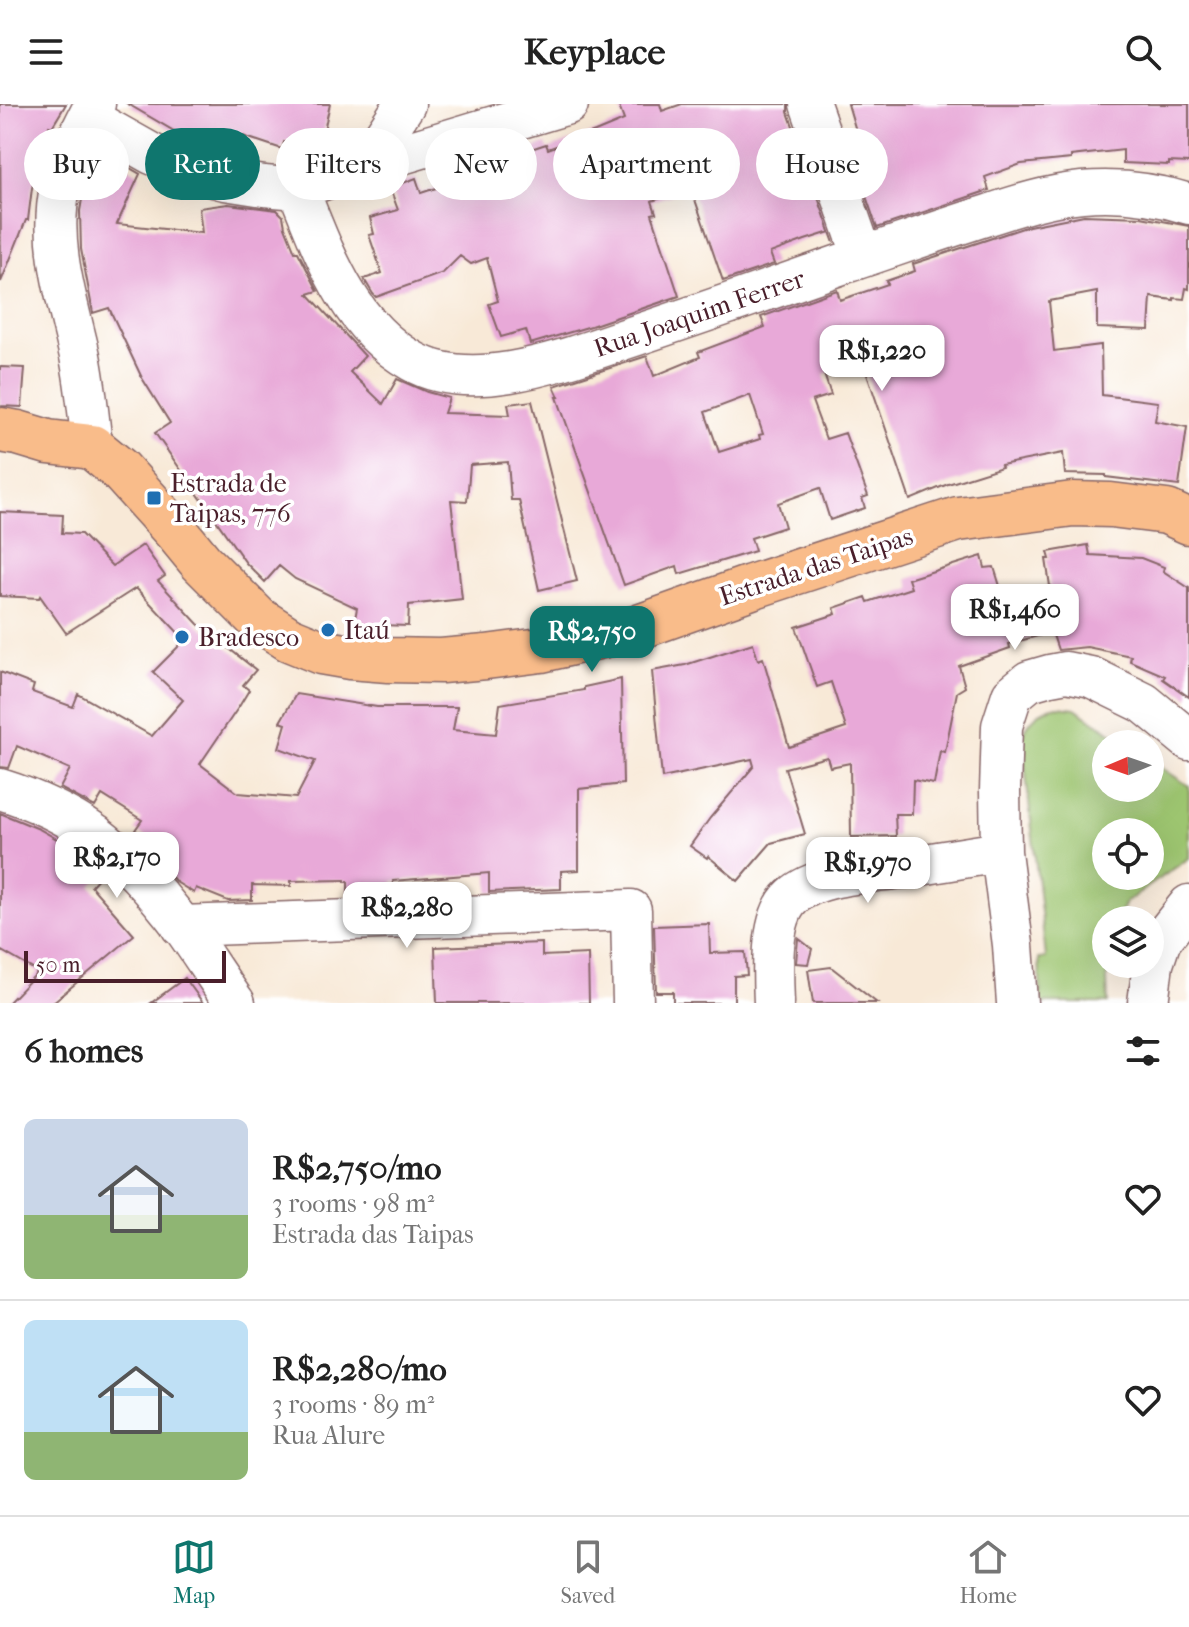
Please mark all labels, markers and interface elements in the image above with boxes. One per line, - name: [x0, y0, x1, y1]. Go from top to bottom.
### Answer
- icon: menu: [24, 30, 68, 74]
- icon: search: [1121, 30, 1165, 74]
- text: Keyplace: [524, 31, 665, 73]
- chip: Buy: [24, 128, 129, 200]
- chip: Rent: [145, 128, 260, 200]
- chip: Filters: [276, 128, 409, 200]
- chip: New: [425, 128, 537, 200]
- chip: Apartment: [553, 128, 740, 200]
- chip: House: [756, 128, 888, 200]
- street label: Rua Joaquim Ferrer: [590, 263, 809, 364]
- pin: R$1,220: [808, 325, 956, 393]
- text: R$1,220: [838, 335, 926, 366]
- place label: Estrada de Taipas, 776: [170, 468, 292, 529]
- marker: Estrada de Taipas, 776: [145, 489, 163, 507]
- street label: Estrada das Taipas: [715, 521, 917, 612]
- pin: R$1,460: [941, 584, 1089, 652]
- text: R$1,460: [969, 594, 1061, 625]
- pin: R$2,750: [518, 606, 666, 674]
- place label: Itaú: [344, 615, 390, 646]
- text: R$2,750: [548, 616, 636, 647]
- marker: Itaú: [319, 621, 337, 639]
- place label: Bradesco: [198, 622, 299, 653]
- marker: Bradesco: [173, 628, 191, 646]
- north arrow: [1092, 730, 1164, 802]
- map controls: [1092, 730, 1164, 978]
- button: locate: [1092, 818, 1164, 890]
- pin: R$2,170: [43, 832, 191, 900]
- pin: R$1,970: [794, 837, 942, 905]
- text: R$2,170: [73, 842, 161, 873]
- text: R$1,970: [824, 847, 912, 878]
- pin: R$2,280: [333, 882, 481, 950]
- text: R$2,280: [361, 892, 453, 923]
- button: layers: [1092, 906, 1164, 978]
- scale bar: [24, 947, 226, 983]
- text: 50 m: [36, 952, 81, 978]
- icon: filters: [1121, 1029, 1165, 1073]
- text: 6 homes: [24, 1031, 143, 1071]
- text: R$2,750/mo: [272, 1148, 441, 1188]
- icon: home: [88, 1151, 184, 1247]
- icon: heart: [1121, 1177, 1165, 1221]
- text: 3 rooms · 98 m²: [272, 1188, 434, 1219]
- text: Estrada das Taipas: [272, 1219, 474, 1250]
- text: R$2,280/mo: [272, 1349, 447, 1389]
- icon: home: [88, 1352, 184, 1448]
- icon: heart: [1121, 1378, 1165, 1422]
- text: 3 rooms · 89 m²: [272, 1389, 434, 1420]
- text: Rua Alure: [272, 1420, 385, 1451]
- tab: Map: [172, 1535, 216, 1609]
- tab: Saved: [561, 1535, 615, 1609]
- tab: Home: [960, 1535, 1017, 1609]

